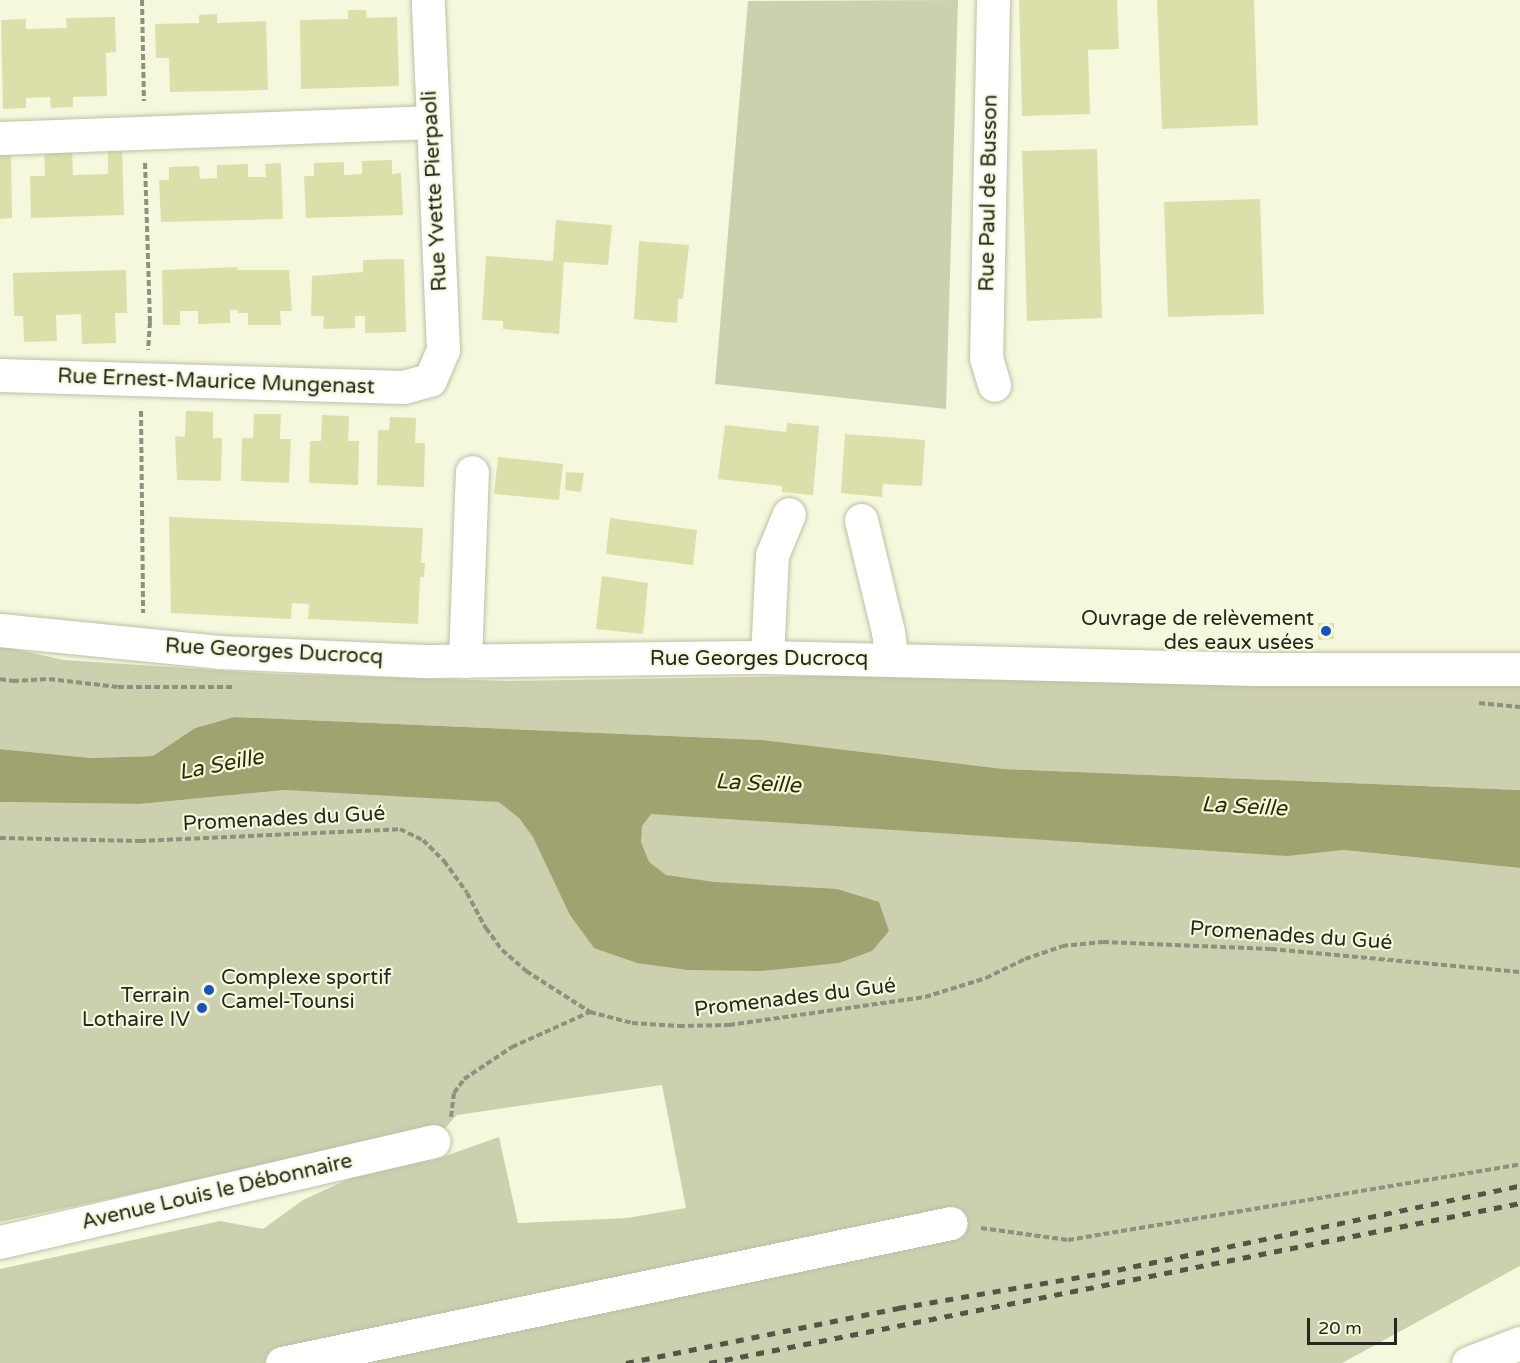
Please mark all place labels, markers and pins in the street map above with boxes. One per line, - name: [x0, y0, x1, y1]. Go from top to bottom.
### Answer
- place label: Ouvrage de relèvement des eaux usées: [1081, 606, 1314, 656]
- marker: Ouvrage de relèvement des eaux usées: [1319, 624, 1333, 638]
- place label: Complexe sportif Camel-Tounsi: [221, 965, 391, 1015]
- place label: Terrain Lothaire IV: [82, 983, 190, 1033]
- marker: Complexe sportif Camel-Tounsi: [202, 983, 216, 997]
- marker: Terrain Lothaire IV: [195, 1001, 209, 1015]

